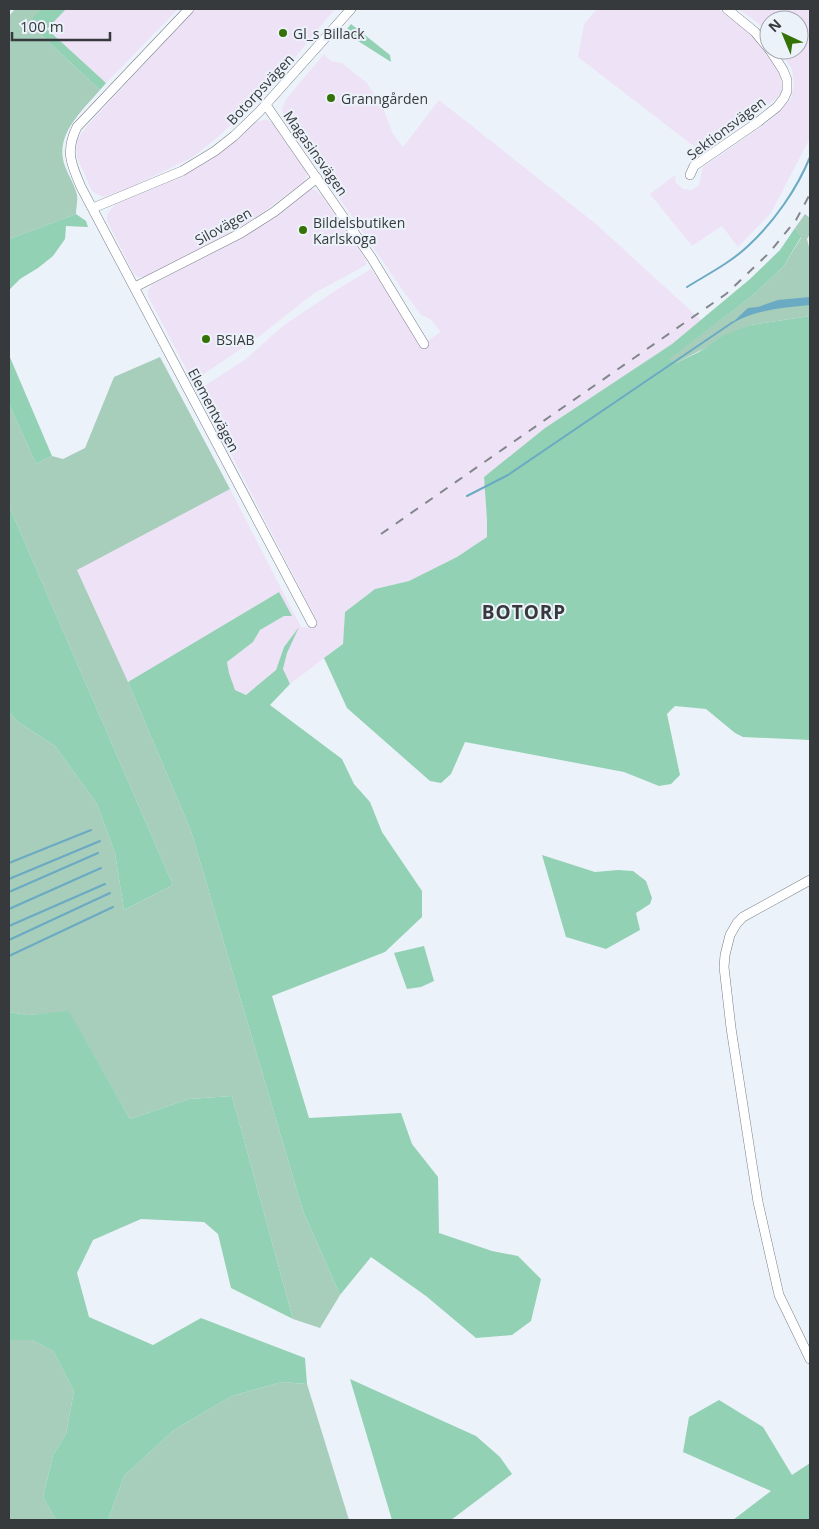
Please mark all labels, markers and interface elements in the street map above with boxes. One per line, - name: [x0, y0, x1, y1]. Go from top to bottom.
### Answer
- scale bar: [12, 10, 110, 42]
- north arrow: [759, 10, 809, 60]
- text: N: [764, 14, 785, 36]
- text: 100 m: [20, 16, 64, 36]
- place label: Gl_s Billack: [293, 24, 365, 43]
- marker: Gl_s Billack: [277, 27, 289, 39]
- street label: Botorpsvägen: [222, 49, 298, 129]
- place label: Granngården: [341, 89, 428, 108]
- marker: Granngården: [325, 92, 337, 104]
- street label: Sektionsvägen: [683, 92, 769, 164]
- street label: Magasinsvägen: [280, 107, 352, 199]
- street label: Silovägen: [191, 203, 255, 249]
- place label: Bildelsbutiken Karlskoga: [313, 213, 405, 248]
- marker: Bildelsbutiken Karlskoga: [297, 224, 309, 236]
- place label: BSIAB: [216, 330, 255, 349]
- marker: BSIAB: [200, 333, 212, 345]
- street label: Elementvägen: [184, 365, 244, 455]
- district label: BOTORP: [482, 599, 566, 625]

